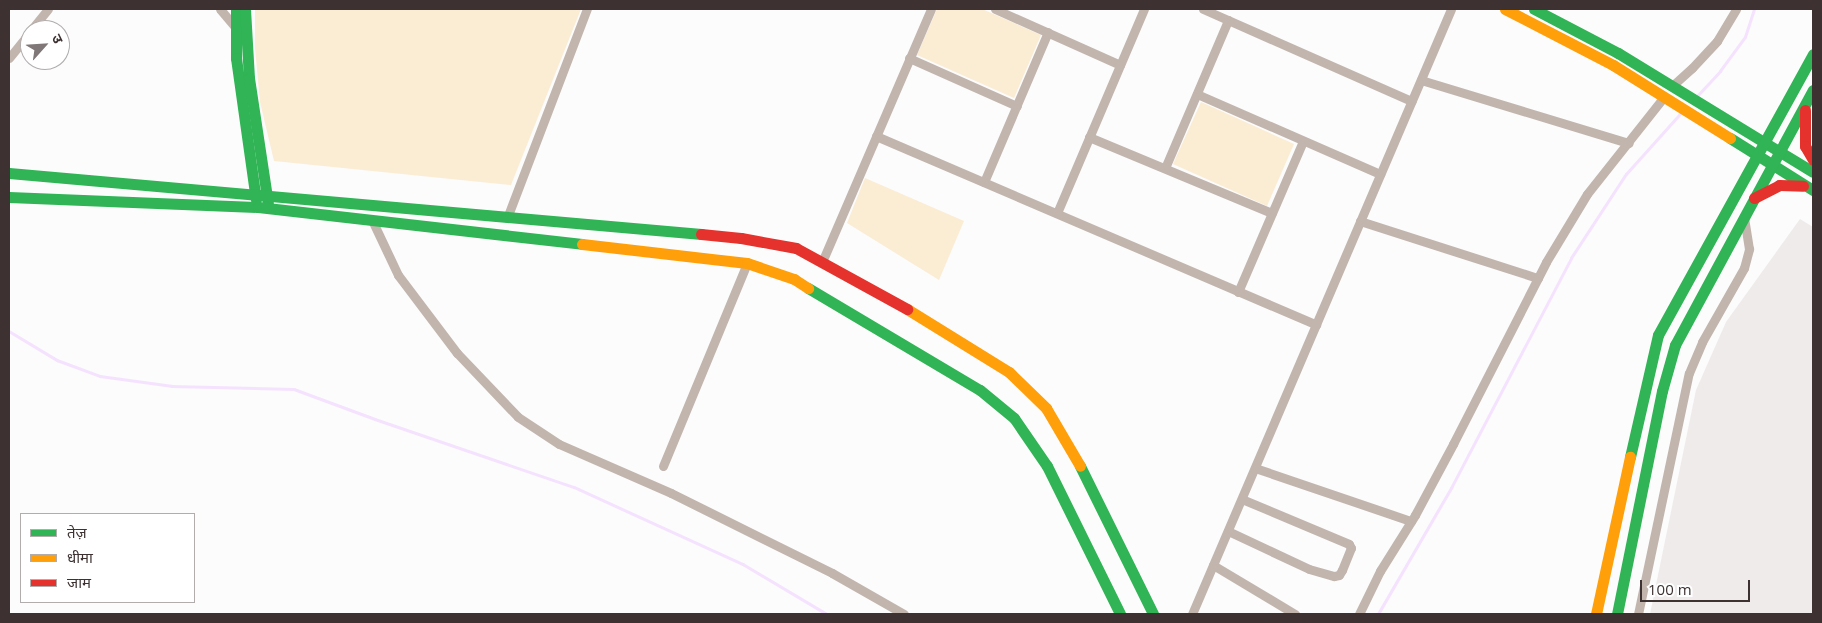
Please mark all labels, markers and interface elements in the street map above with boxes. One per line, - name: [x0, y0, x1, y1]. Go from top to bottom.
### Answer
- north arrow: [20, 20, 70, 70]
- text: उ: [48, 31, 68, 46]
- legend: [20, 513, 195, 603]
- text: तेज़: [67, 522, 87, 542]
- text: धीमा: [67, 547, 93, 567]
- scale bar: [1642, 570, 1752, 602]
- text: जाम: [67, 572, 91, 592]
- text: 100 m: [1648, 579, 1692, 599]

